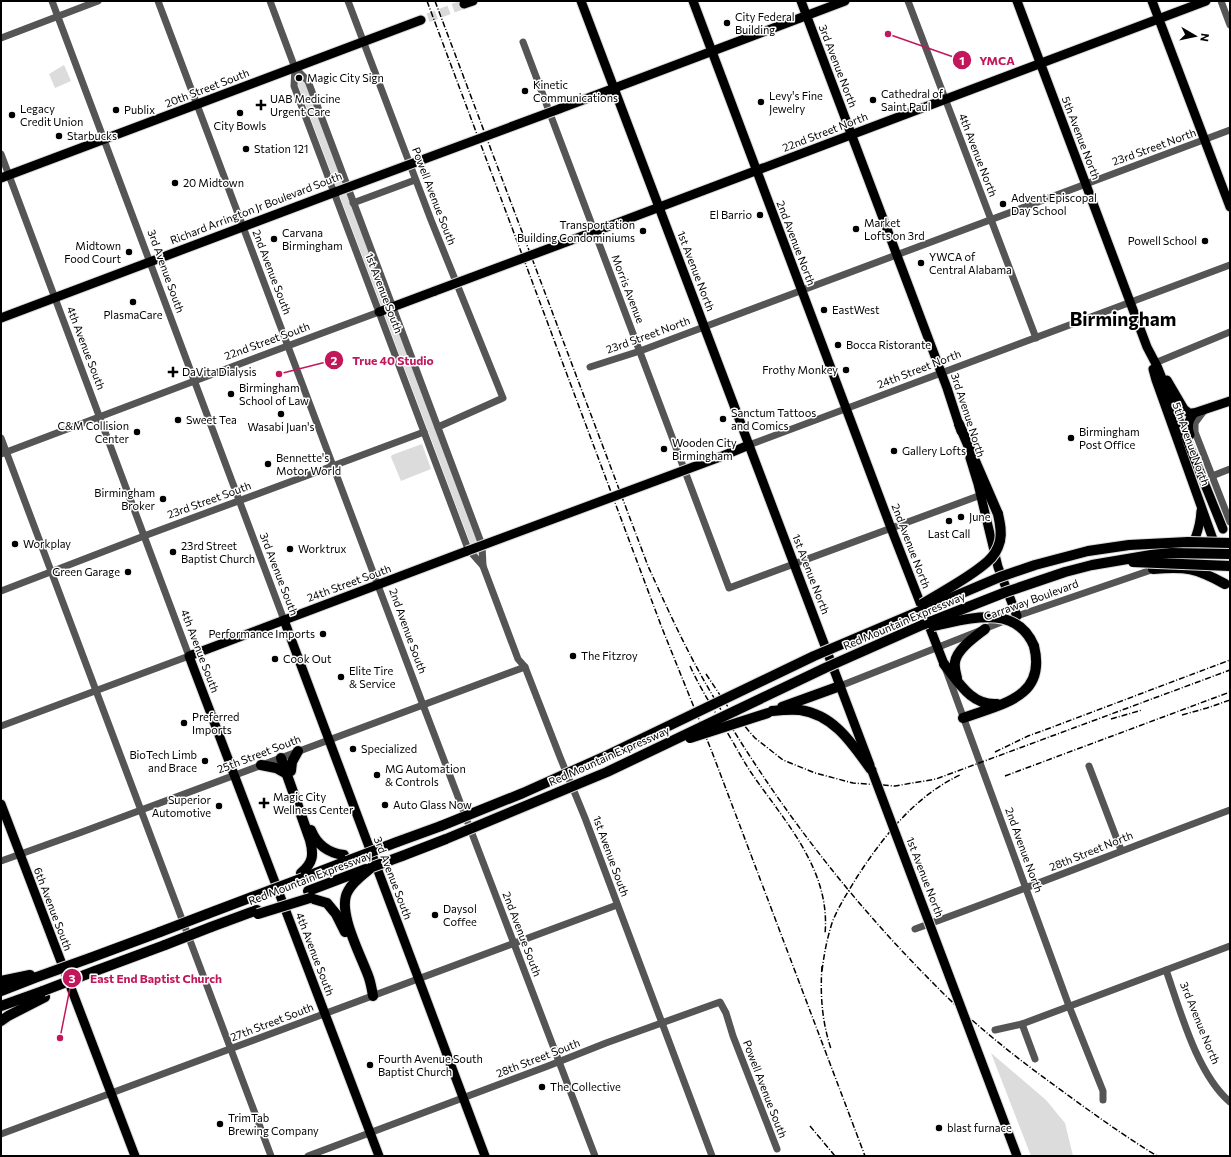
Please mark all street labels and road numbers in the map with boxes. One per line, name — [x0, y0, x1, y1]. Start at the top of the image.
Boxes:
street label: 3rd Avenue North — [817, 23, 860, 109]
street label: 20th Street South — [163, 65, 251, 110]
street label: 5th Avenue North — [1060, 94, 1103, 181]
street label: 22nd Street North — [780, 109, 869, 154]
street label: 4th Avenue North — [957, 111, 1000, 198]
street label: 23rd Street North — [1110, 125, 1198, 168]
street label: Powell Avenue South — [410, 145, 459, 247]
street label: Richard Arrington Jr Boulevard South — [168, 169, 344, 247]
street label: 2nd Avenue North — [774, 199, 819, 287]
street label: 3rd Avenue South — [145, 227, 188, 314]
street label: 2nd Avenue South — [250, 228, 295, 316]
street label: 1st Avenue North — [675, 229, 718, 313]
street label: 1st Avenue South — [363, 251, 406, 335]
street label: Morris Avenue — [609, 253, 648, 325]
street label: 4th Avenue South — [65, 304, 108, 391]
street label: 23rd Street North — [604, 313, 692, 356]
street label: 22nd Street South — [222, 319, 311, 362]
street label: 24th Street North — [875, 347, 963, 390]
street label: 3rd Avenue North — [949, 371, 988, 459]
street label: 5th Avenue North — [1170, 400, 1213, 487]
street label: 23rd Street South — [165, 478, 253, 521]
street label: 2nd Avenue North — [889, 502, 934, 590]
street label: 3rd Avenue South — [258, 531, 301, 617]
street label: 1st Avenue North — [790, 532, 833, 616]
street label: 24th Street South — [305, 561, 393, 604]
street label: Carraway Boulevard — [982, 576, 1080, 623]
street label: 2nd Avenue South — [387, 586, 430, 675]
street label: Red Mountain Expressway — [841, 589, 967, 652]
street label: 4th Avenue South — [179, 607, 222, 694]
street label: Red Mountain Expressway — [546, 723, 672, 788]
street label: 25th Street South — [215, 732, 302, 775]
street label: 2nd Avenue North — [1003, 805, 1046, 894]
street label: 1st Avenue South — [591, 814, 632, 898]
street label: 28th Street North — [1047, 828, 1134, 873]
street label: 3rd Avenue South — [372, 835, 415, 921]
street label: 1st Avenue North — [904, 835, 947, 919]
street label: Red Mountain Expressway — [246, 848, 374, 907]
street label: 6th Avenue South — [32, 865, 75, 952]
street label: 2nd Avenue South — [500, 890, 545, 978]
street label: 4th Avenue South — [294, 910, 337, 997]
street label: 3rd Avenue North — [1178, 980, 1223, 1066]
street label: 27th Street South — [228, 1000, 315, 1043]
street label: 28th Street South — [494, 1036, 582, 1080]
street label: Powell Avenue South — [741, 1038, 790, 1140]

